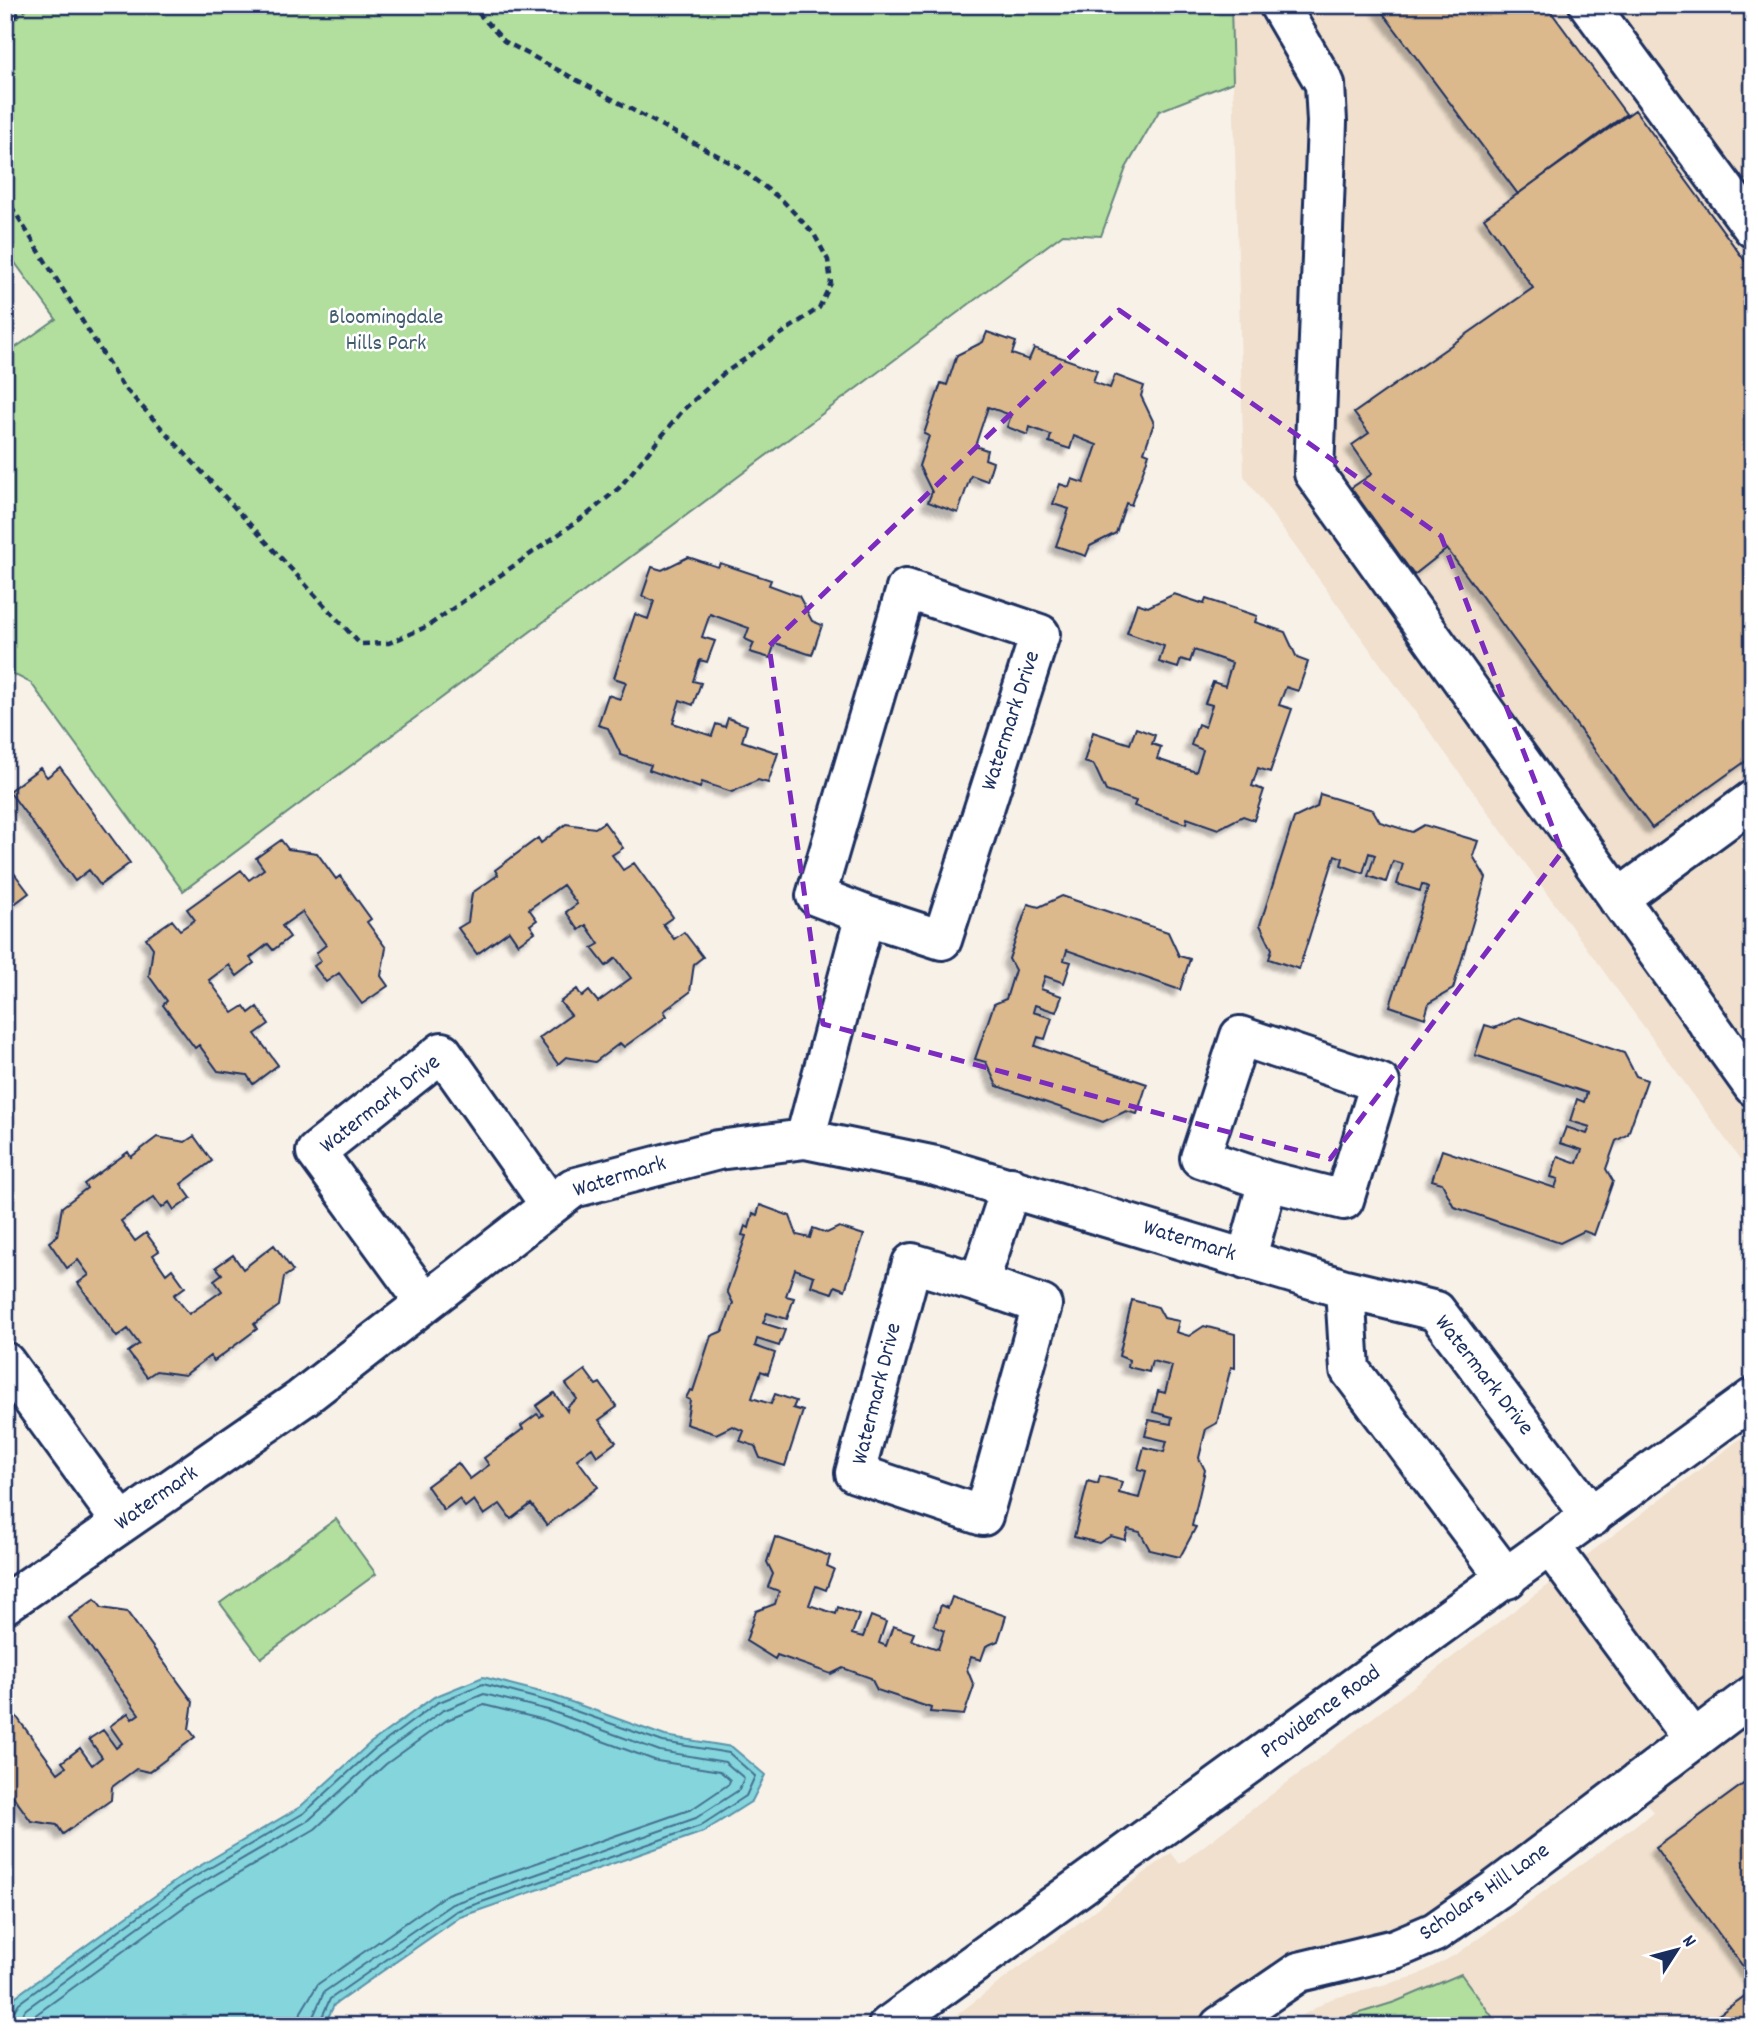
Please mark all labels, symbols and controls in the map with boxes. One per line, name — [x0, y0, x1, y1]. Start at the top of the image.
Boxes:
park label: Bloomingdale Hills Park — [329, 302, 443, 361]
street label: Watermark Drive — [974, 647, 1050, 795]
street label: Watermark Drive — [314, 1047, 448, 1163]
street label: Watermark — [569, 1148, 671, 1208]
street label: Watermark — [1138, 1212, 1240, 1272]
street label: Watermark Drive — [1425, 1309, 1541, 1443]
street label: Watermark Drive — [844, 1320, 912, 1468]
street label: Watermark — [108, 1458, 206, 1540]
street label: Providence Road — [1254, 1658, 1388, 1768]
street label: Scholars Hill Lane — [1413, 1836, 1557, 1950]
north arrow — [1642, 1916, 1712, 1986]
text: N — [1674, 1930, 1702, 1954]

